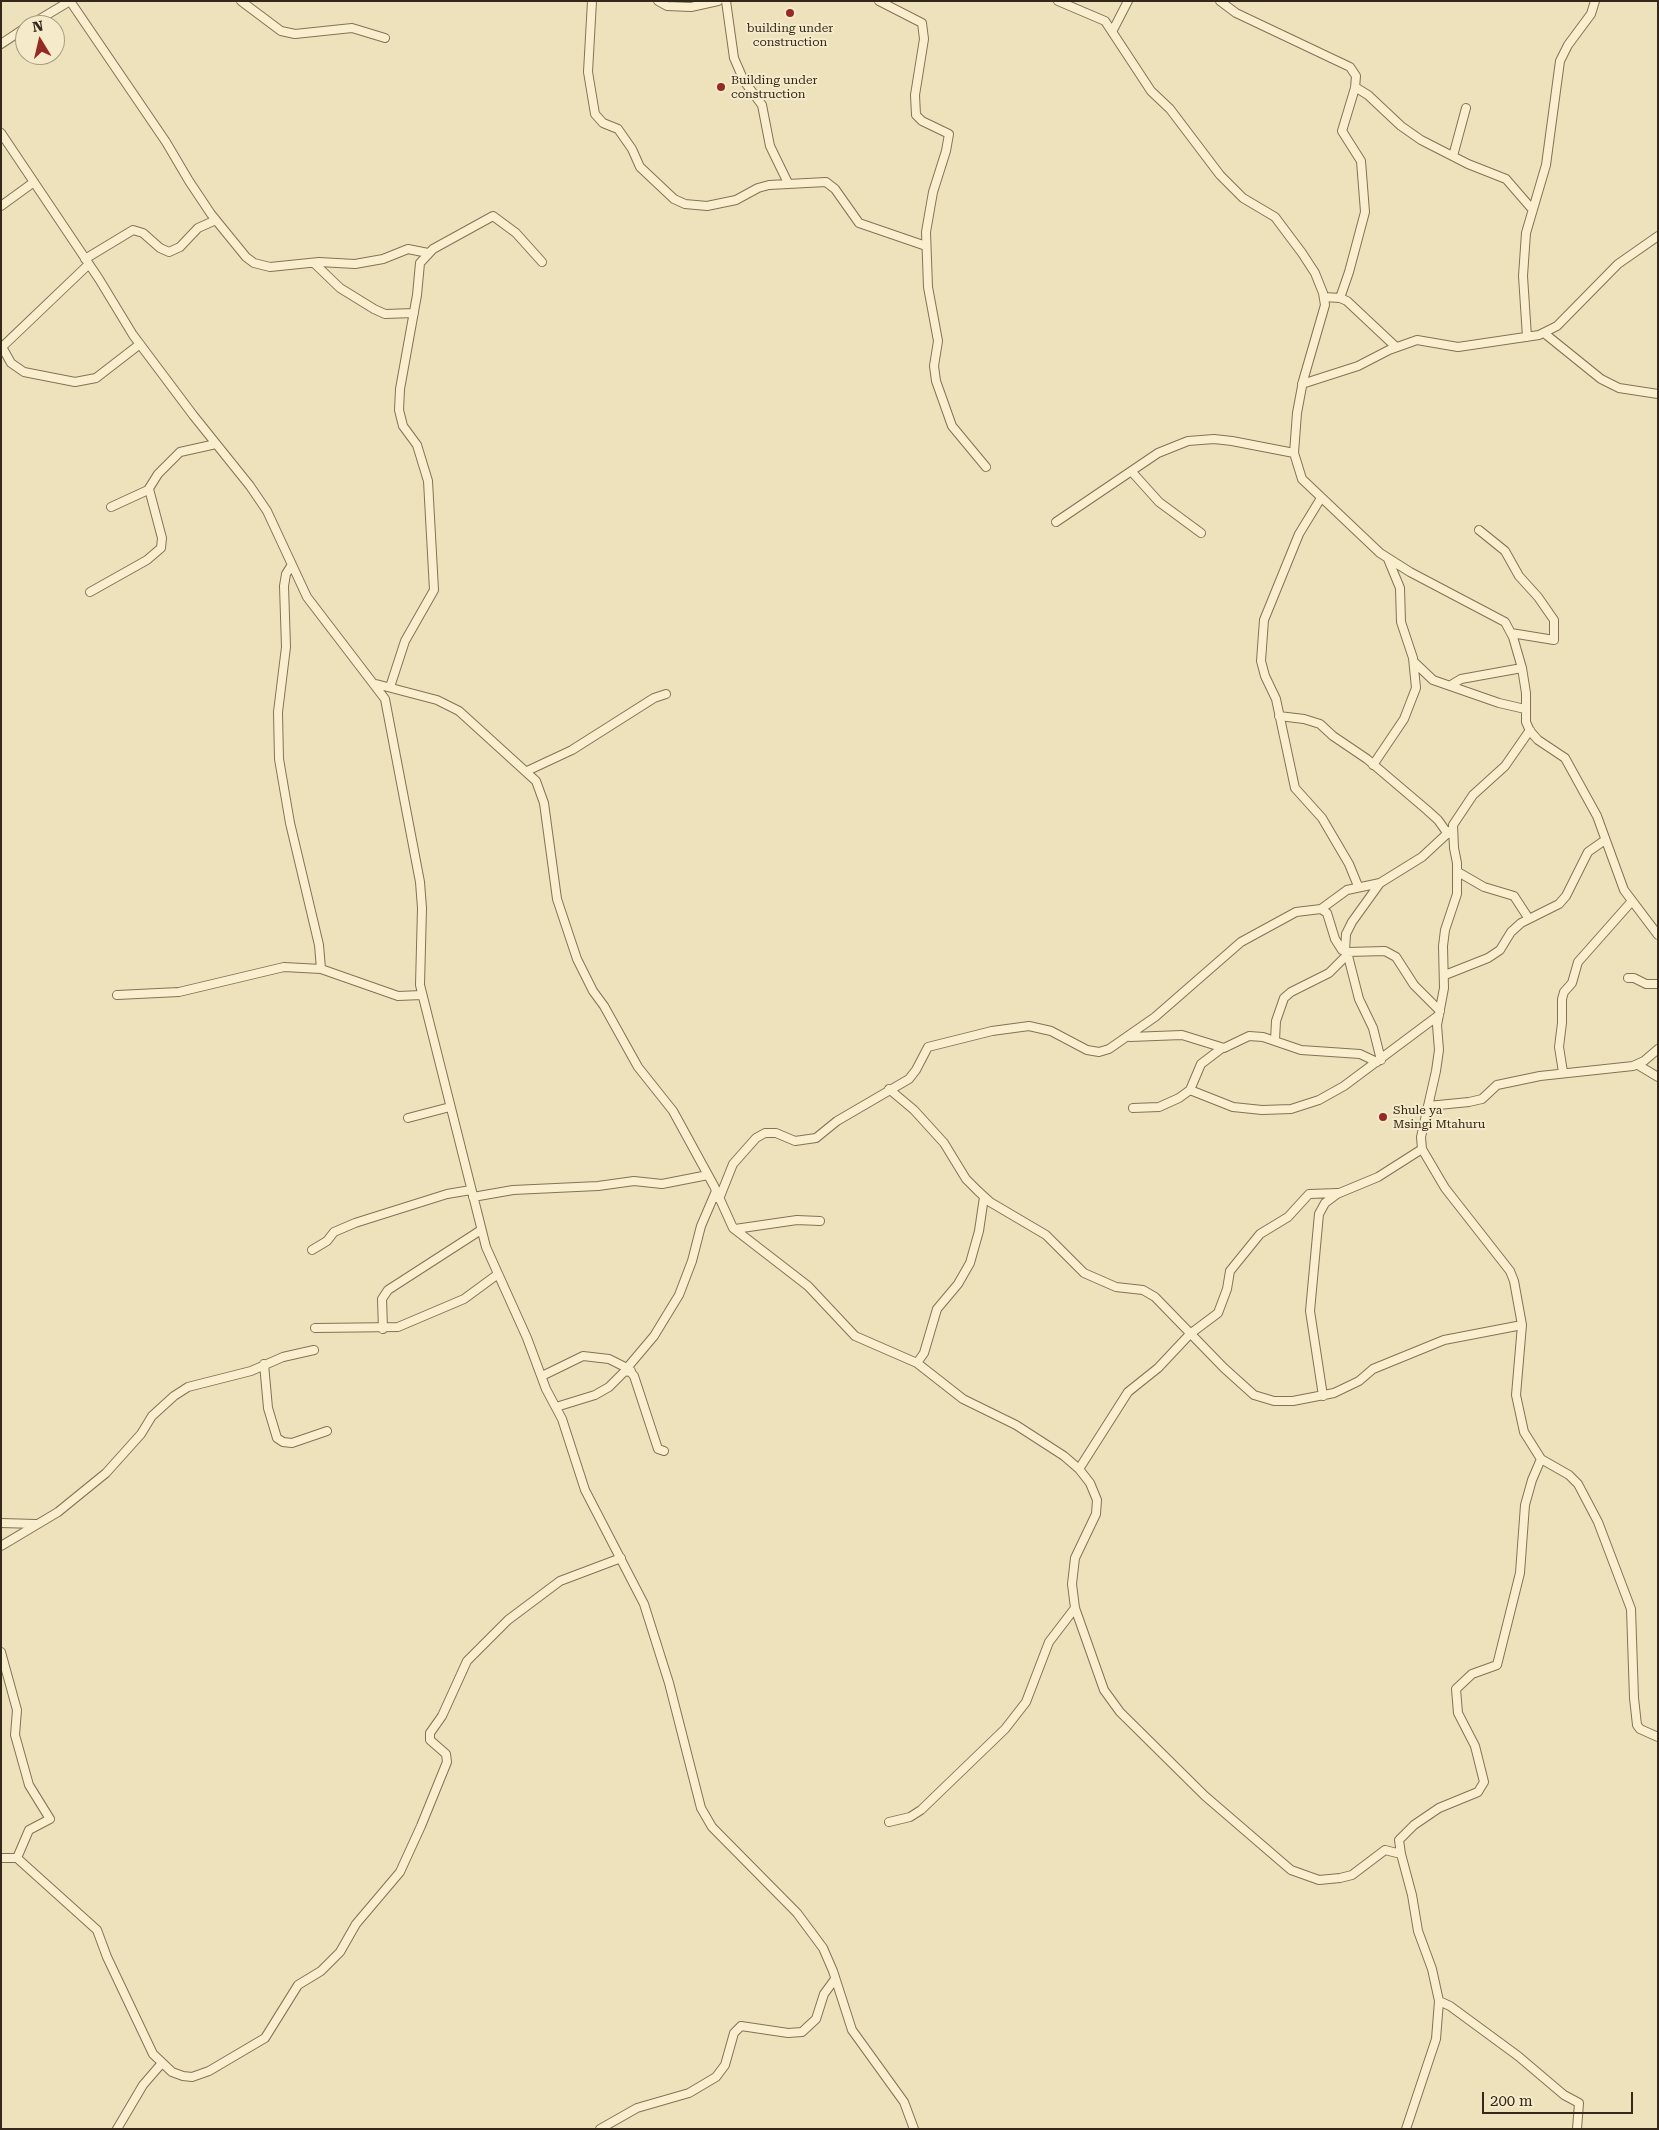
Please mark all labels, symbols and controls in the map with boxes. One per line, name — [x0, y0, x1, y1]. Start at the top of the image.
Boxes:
marker: building under construction — [784, 7, 796, 19]
north arrow — [15, 15, 65, 65]
text: N — [31, 17, 44, 35]
place label: building under construction — [747, 21, 833, 49]
place label: Building under construction — [731, 73, 817, 101]
marker: Building under construction — [715, 81, 727, 93]
place label: Shule ya Msingi Mtahuru — [1393, 1103, 1485, 1131]
marker: Shule ya Msingi Mtahuru — [1377, 1111, 1389, 1123]
scale bar — [1484, 2082, 1635, 2114]
text: 200 m — [1490, 2092, 1533, 2110]

